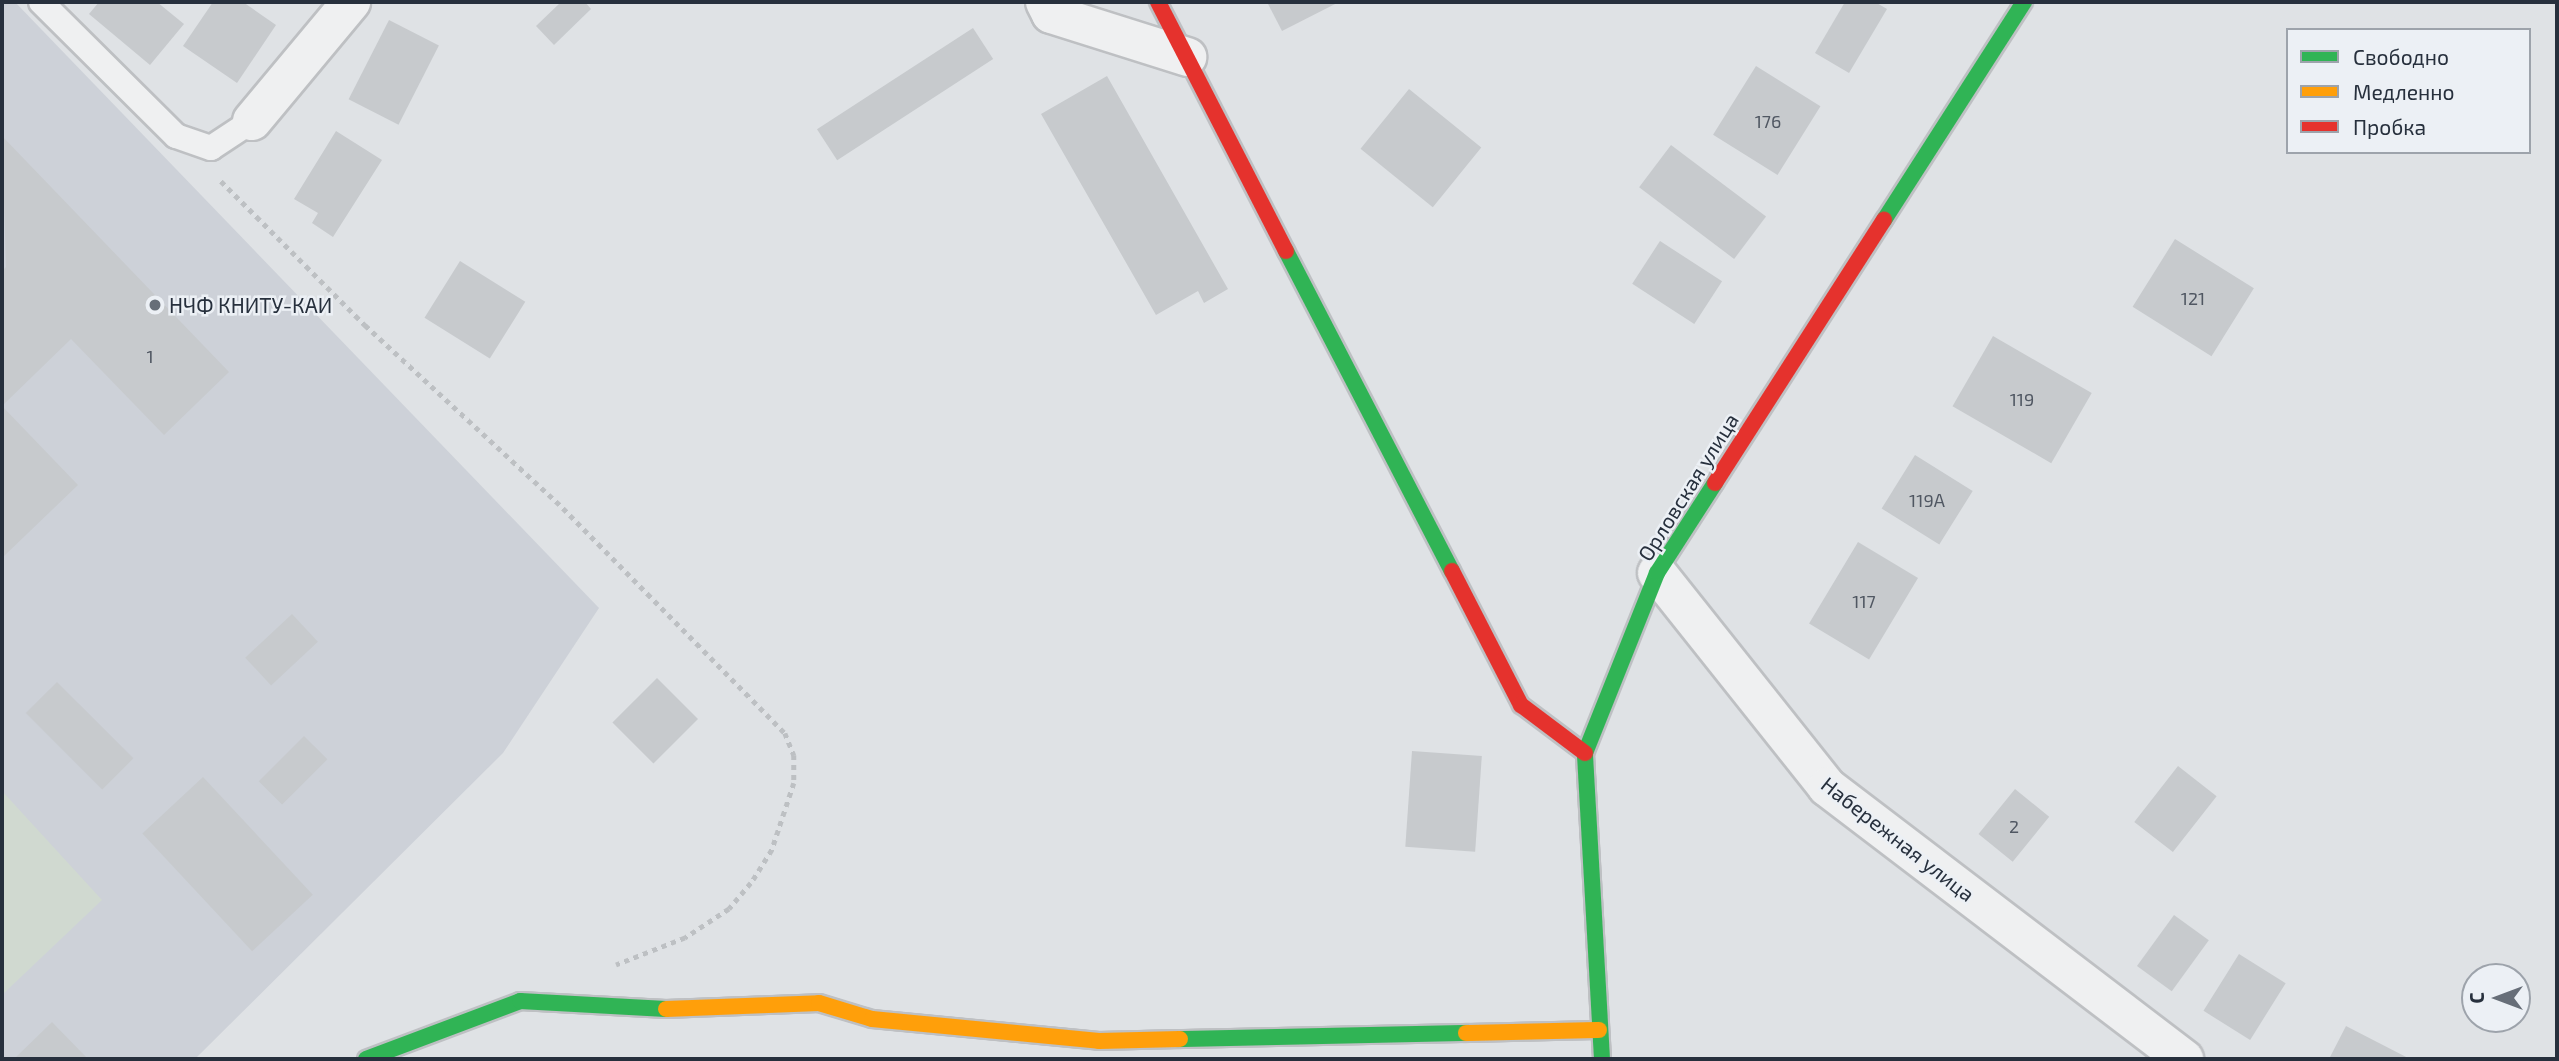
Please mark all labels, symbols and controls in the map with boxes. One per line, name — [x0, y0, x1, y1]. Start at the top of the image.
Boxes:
legend — [2286, 28, 2531, 154]
text: Свободно — [2353, 44, 2449, 69]
text: Медленно — [2353, 79, 2455, 104]
house number: 176 — [1755, 110, 1781, 132]
text: Пробка — [2353, 114, 2426, 139]
house number: 121 — [2181, 287, 2205, 309]
place label: НЧФ КНИТУ-КАИ — [169, 292, 332, 318]
marker: НЧФ КНИТУ-КАИ — [147, 297, 163, 313]
house number: 1 — [146, 345, 154, 367]
house number: 119 — [2010, 388, 2034, 410]
street label: Орловская улица — [1632, 408, 1744, 566]
house number: 119А — [1909, 489, 1945, 511]
house number: 117 — [1852, 590, 1876, 612]
street label: Набережная улица — [1816, 771, 1980, 907]
house number: 2 — [2009, 815, 2019, 837]
north arrow — [2461, 963, 2531, 1033]
text: С — [2465, 992, 2488, 1004]

